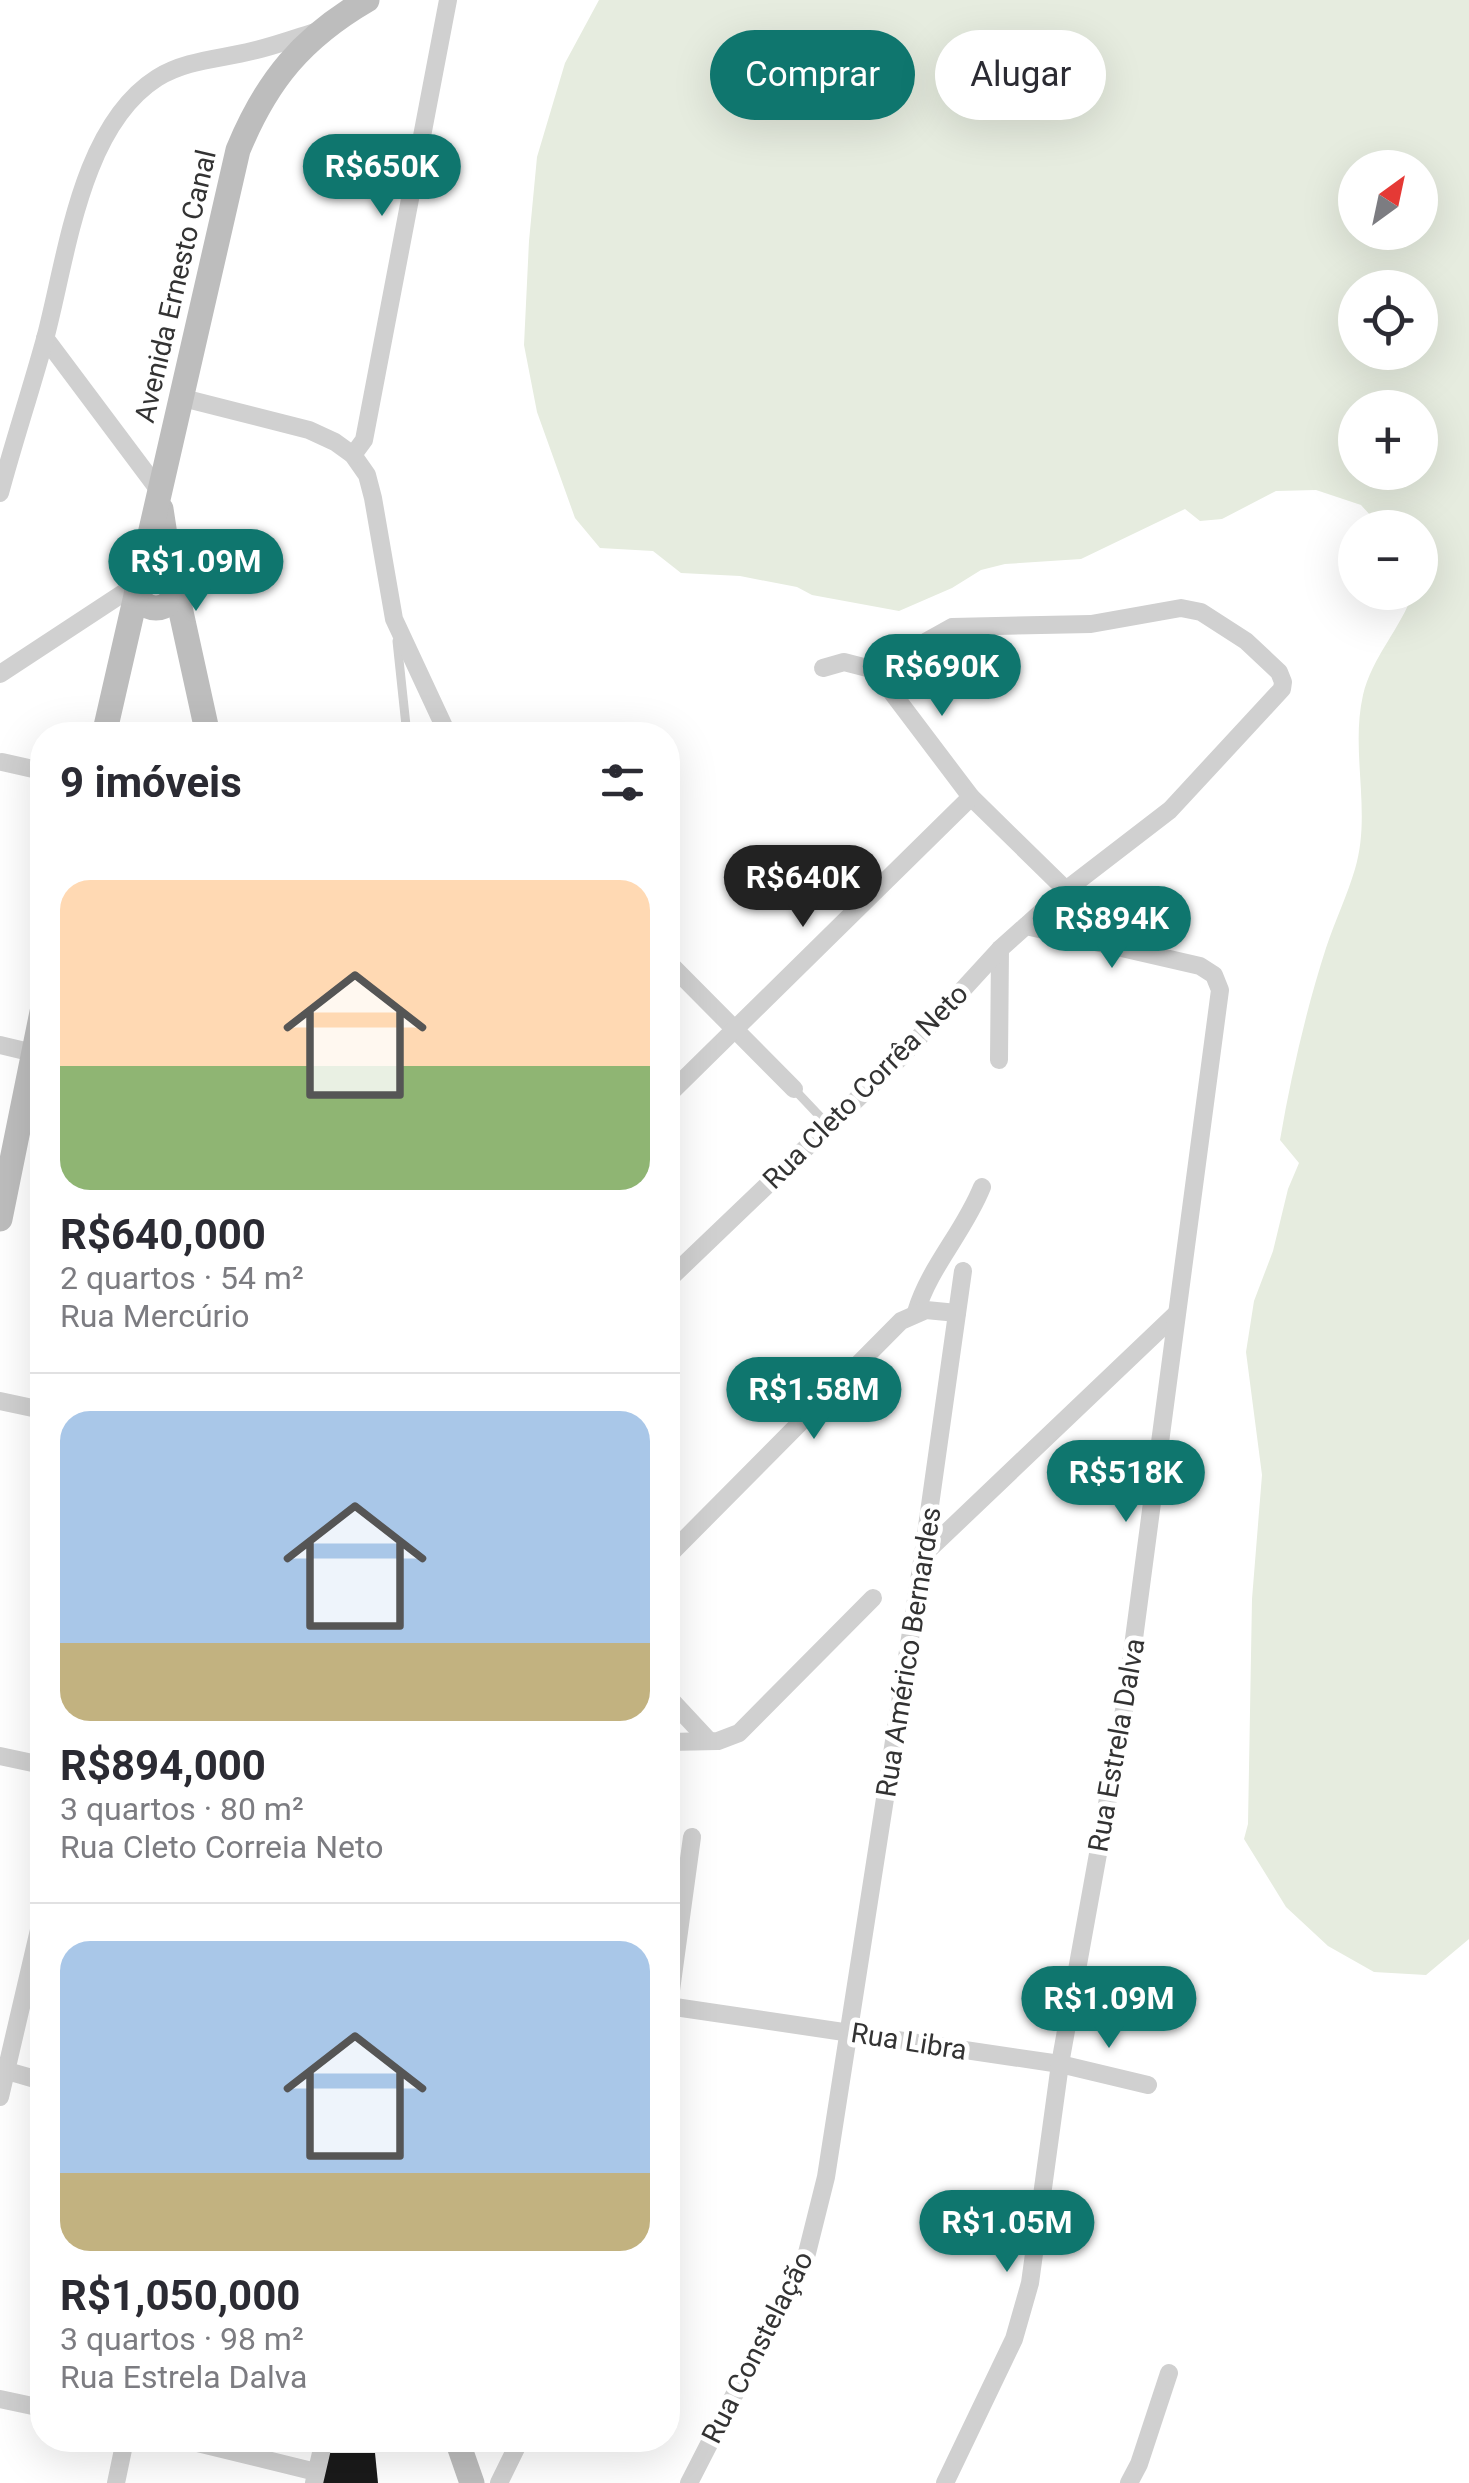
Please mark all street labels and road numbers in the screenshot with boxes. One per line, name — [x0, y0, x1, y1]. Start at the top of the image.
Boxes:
street label: Avenida Ernesto Canal — [128, 146, 223, 426]
street label: Rua Cleto Corrêa Neto — [756, 977, 975, 1196]
street label: Rua Américo Bernardes — [869, 1505, 948, 1799]
street label: Rua Estrela Dalva — [1081, 1636, 1152, 1855]
street label: Rua Libra — [849, 2016, 969, 2067]
street label: Rua Constelação — [695, 2246, 820, 2449]

